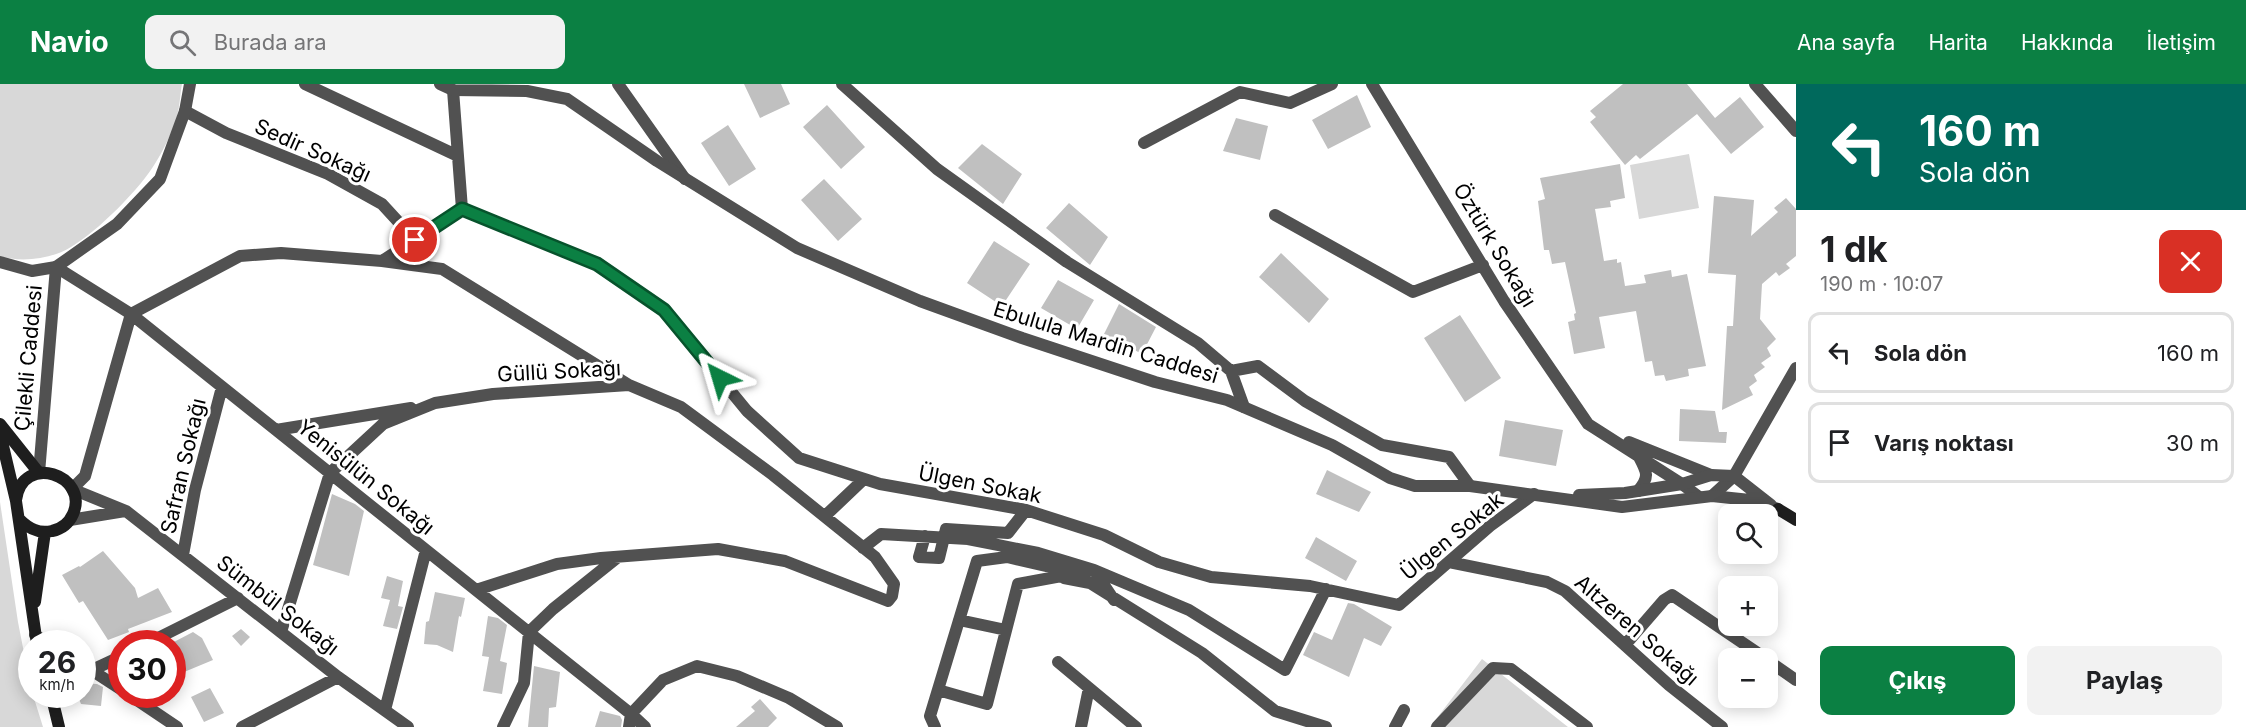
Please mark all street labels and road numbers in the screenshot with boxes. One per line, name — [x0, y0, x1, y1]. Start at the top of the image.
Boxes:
street label: Sedir Sokağı — [251, 113, 375, 187]
street label: Öztürk Sokağı — [1448, 179, 1542, 311]
street label: Çilekli Caddesi — [9, 284, 47, 432]
street label: Ebulula Mardin Caddesi — [990, 296, 1222, 388]
street label: Güllü Sokağı — [496, 355, 622, 387]
street label: Safran Sokağı — [155, 396, 211, 536]
street label: Yenisülün Sokağı — [292, 414, 440, 540]
street label: Ülgen Sokak — [916, 459, 1044, 508]
street label: Ülgen Sokak — [1395, 486, 1509, 585]
street label: Sümbül Sokağı — [212, 550, 344, 660]
street label: Altzeren Sokağı — [1570, 569, 1704, 691]

